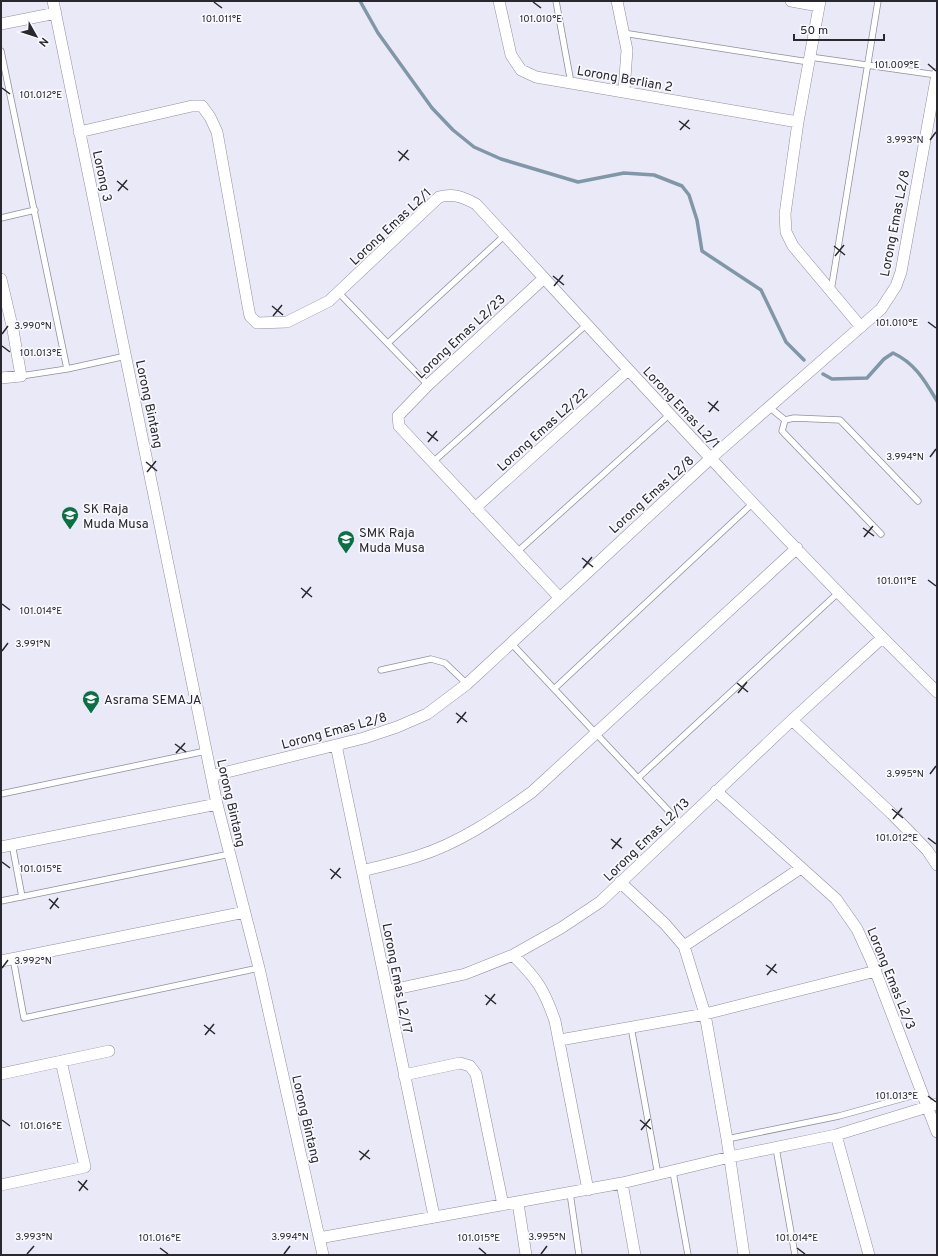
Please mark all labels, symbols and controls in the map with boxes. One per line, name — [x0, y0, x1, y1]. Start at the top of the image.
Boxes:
text: 101.011°E — [202, 13, 242, 26]
text: 101.010°E — [520, 13, 562, 26]
north arrow — [16, 16, 56, 56]
scale bar — [794, 16, 884, 42]
text: 50 m — [800, 23, 828, 39]
text: N — [35, 34, 51, 49]
text: 101.009°E — [875, 59, 919, 72]
street label: Lorong Berlian 2 — [575, 64, 674, 96]
text: 101.012°E — [20, 89, 62, 102]
text: 3.993°N — [886, 134, 924, 147]
street label: Lorong 3 — [88, 149, 114, 204]
street label: Lorong Emas L2/8 — [878, 169, 914, 278]
street label: Lorong Emas L2/1 — [347, 186, 435, 269]
street label: Lorong Emas L2/23 — [413, 292, 509, 383]
text: 101.010°E — [876, 317, 918, 330]
text: 3.990°N — [14, 320, 52, 333]
text: 101.013°E — [20, 347, 62, 360]
street label: Lorong Bintang — [131, 359, 165, 450]
street label: Lorong Emas L2/1 — [639, 364, 722, 452]
street label: Lorong Emas L2/22 — [495, 386, 592, 475]
text: 3.994°N — [886, 451, 924, 464]
street label: Lorong Emas L2/8 — [607, 453, 698, 538]
place label: SK Raja Muda Musa — [83, 502, 148, 533]
school or university icon: SK Raja Muda Musa — [60, 505, 80, 530]
place label: SMK Raja Muda Musa — [359, 526, 424, 557]
school or university icon: SMK Raja Muda Musa — [336, 529, 356, 554]
text: 101.011°E — [877, 575, 917, 588]
text: 101.014°E — [20, 605, 62, 618]
text: 3.991°N — [15, 638, 51, 651]
school or university icon: Asrama SEMAJA — [81, 689, 101, 714]
place label: Asrama SEMAJA — [104, 693, 202, 709]
street label: Lorong Emas L2/8 — [280, 710, 389, 754]
street label: Lorong Bintang — [212, 758, 248, 849]
text: 3.995°N — [886, 768, 924, 781]
street label: Lorong Emas L2/13 — [601, 795, 694, 886]
text: 101.012°E — [876, 832, 918, 845]
text: 101.015°E — [20, 863, 62, 876]
street label: Lorong Emas L2/17 — [377, 922, 415, 1035]
street label: Lorong Emas L2/3 — [862, 925, 918, 1032]
text: 3.992°N — [14, 955, 52, 968]
street label: Lorong Bintang — [287, 1074, 323, 1165]
text: 101.013°E — [876, 1090, 918, 1103]
text: 101.016°E — [20, 1120, 62, 1133]
text: 3.993°N — [15, 1231, 53, 1244]
text: 3.994°N — [271, 1231, 309, 1244]
text: 3.995°N — [528, 1231, 566, 1244]
text: 101.016°E — [139, 1232, 181, 1245]
text: 101.015°E — [458, 1232, 500, 1245]
text: 101.014°E — [776, 1232, 818, 1245]

